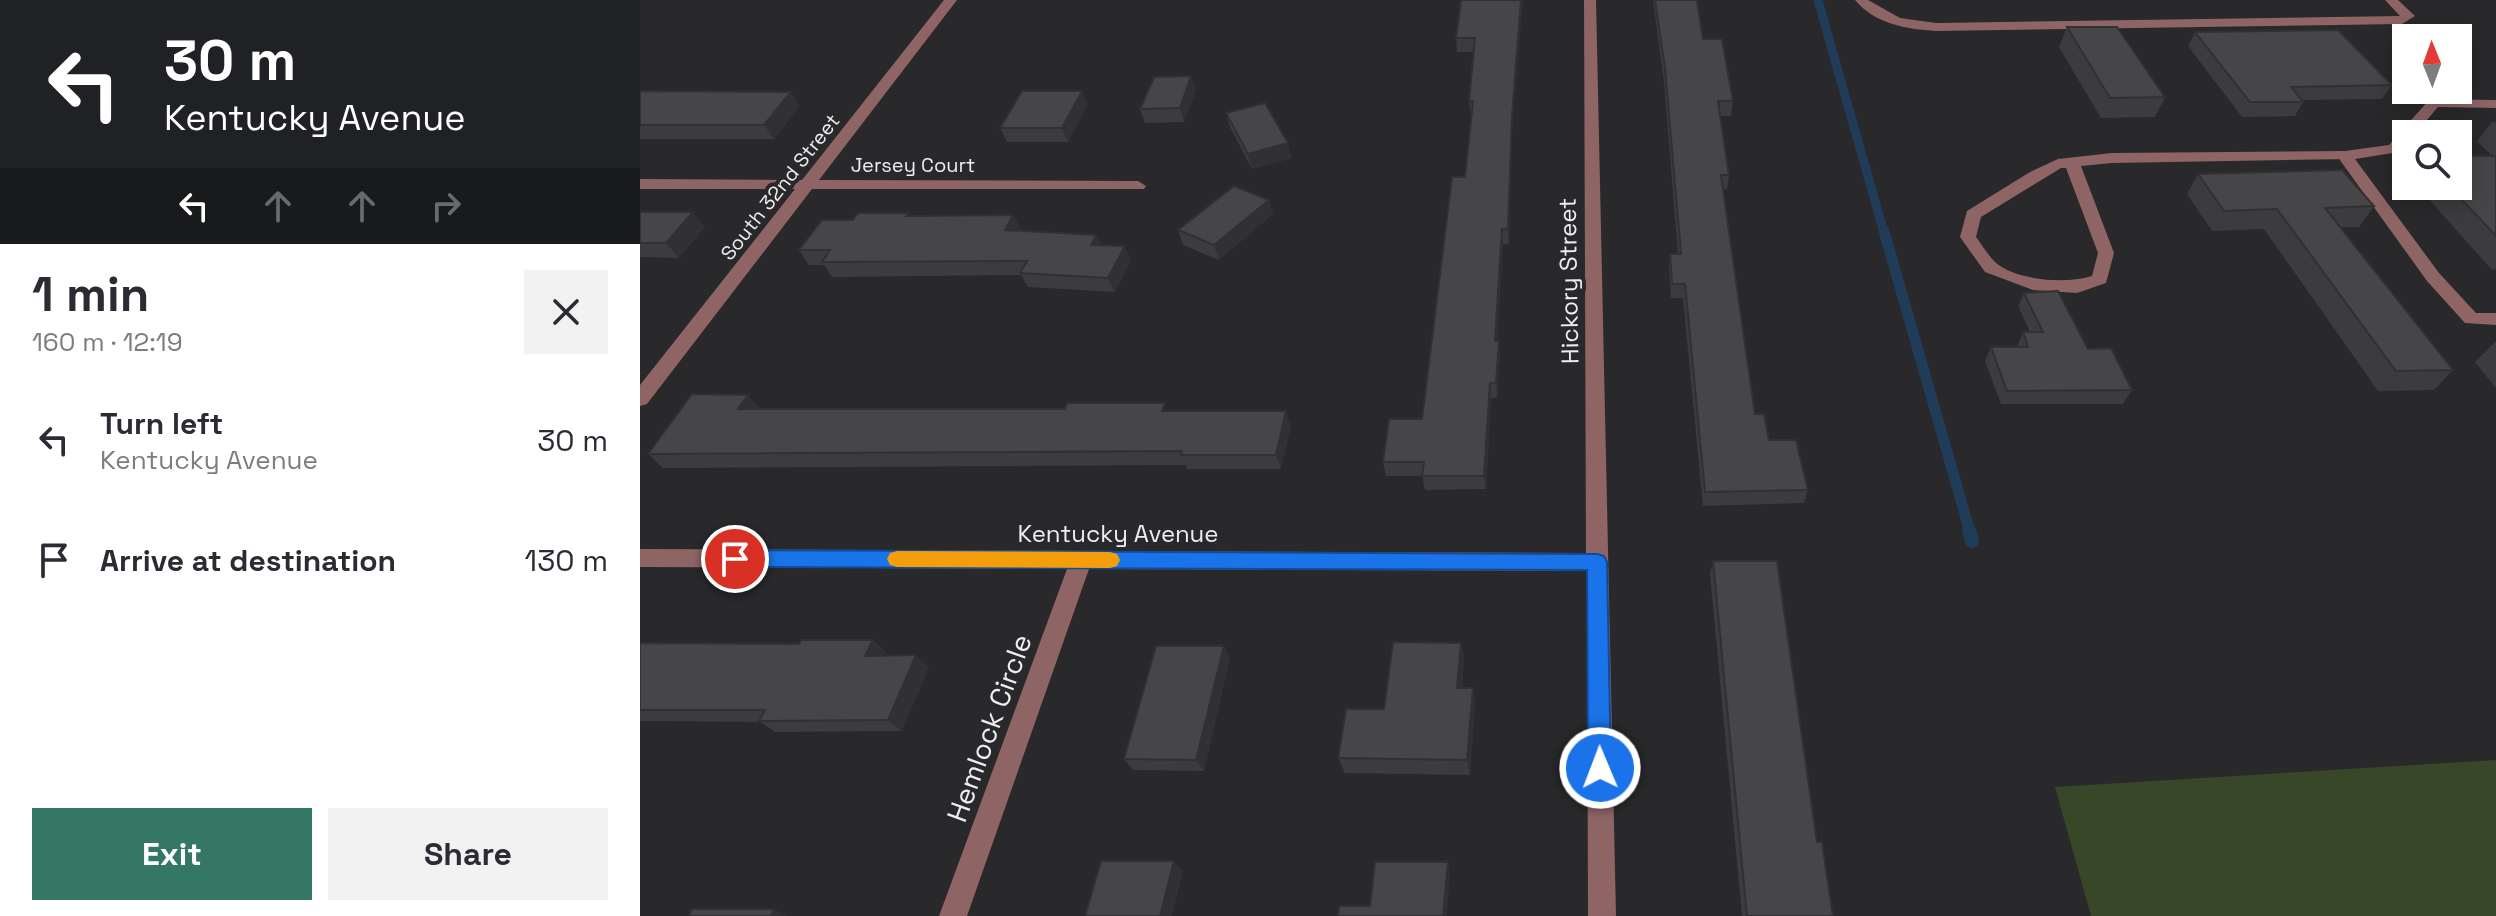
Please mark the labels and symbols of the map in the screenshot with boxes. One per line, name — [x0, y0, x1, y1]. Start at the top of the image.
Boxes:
north arrow — [2392, 24, 2472, 104]
street label: South 32nd Street — [715, 108, 845, 266]
street label: Jersey Court — [851, 152, 975, 178]
street label: Hickory Street — [1552, 198, 1585, 364]
street label: Kentucky Avenue — [1017, 518, 1219, 549]
pin — [701, 525, 769, 593]
street label: Hemlock Circle — [938, 629, 1040, 827]
position arrow — [1558, 726, 1642, 810]

